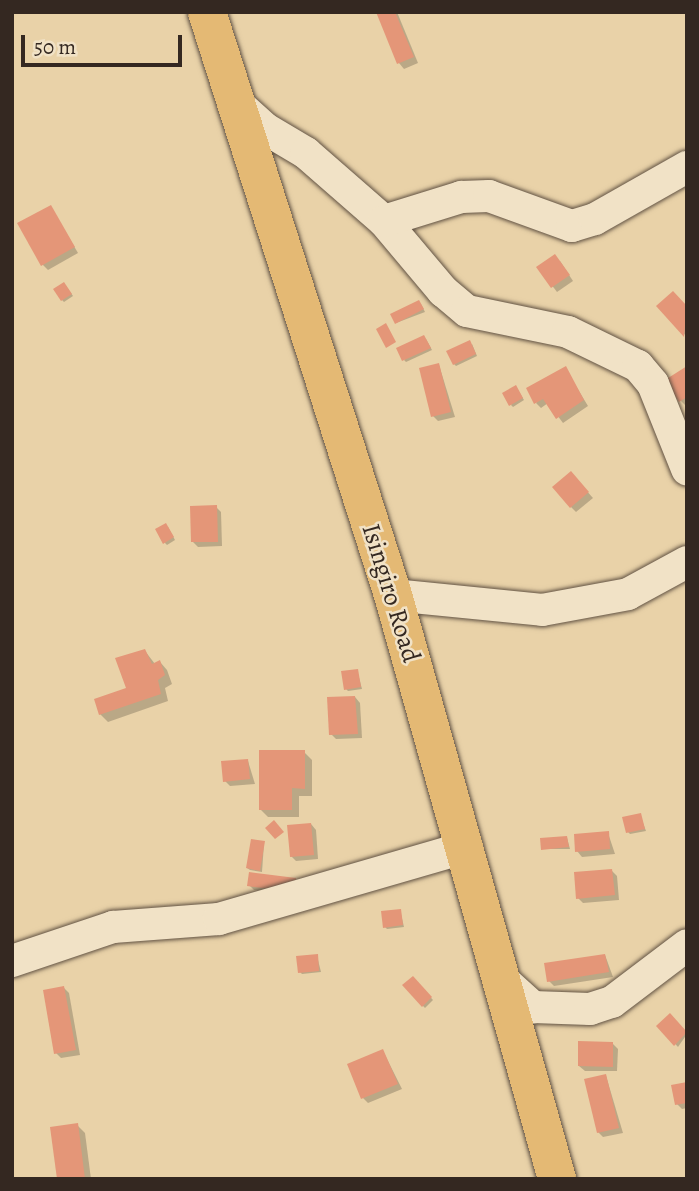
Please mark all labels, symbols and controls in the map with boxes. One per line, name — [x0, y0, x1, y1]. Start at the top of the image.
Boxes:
scale bar — [24, 21, 186, 65]
text: 50 m — [34, 33, 76, 61]
street label: Isingiro Road — [355, 520, 427, 666]

